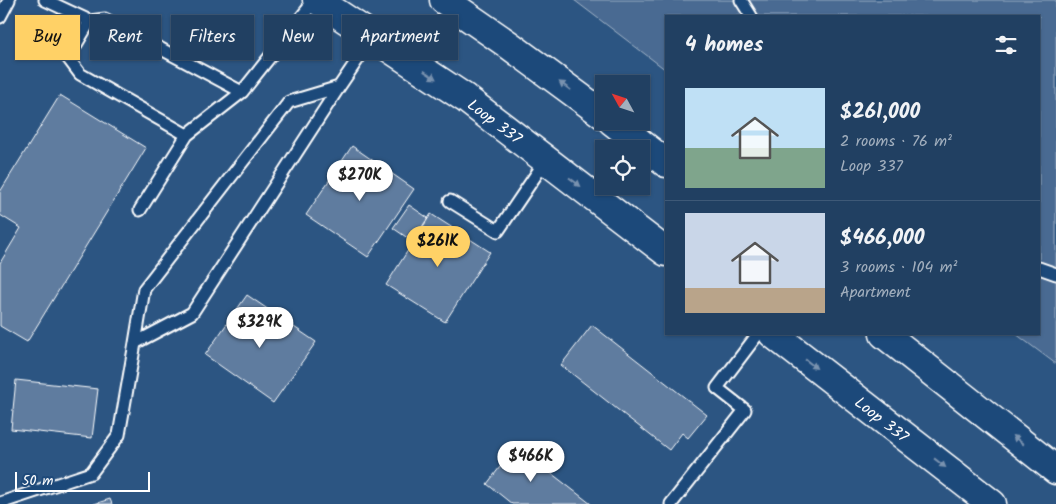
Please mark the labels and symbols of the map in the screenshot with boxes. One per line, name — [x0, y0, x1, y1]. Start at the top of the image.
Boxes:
one-way arrow — [424, 70, 437, 80]
north arrow — [595, 75, 650, 130]
one-way arrow — [558, 81, 572, 91]
street label: Loop 337 — [461, 93, 527, 151]
pin: $270K — [325, 160, 395, 202]
one-way arrow — [568, 177, 582, 187]
pin: $261K — [403, 226, 473, 268]
pin: $329K — [225, 306, 295, 349]
one-way arrow — [804, 358, 817, 369]
street label: Loop 337 — [849, 391, 914, 450]
one-way arrow — [1012, 434, 1025, 445]
pin: $466K — [496, 440, 566, 483]
one-way arrow — [933, 458, 946, 469]
scale bar — [15, 469, 150, 492]

